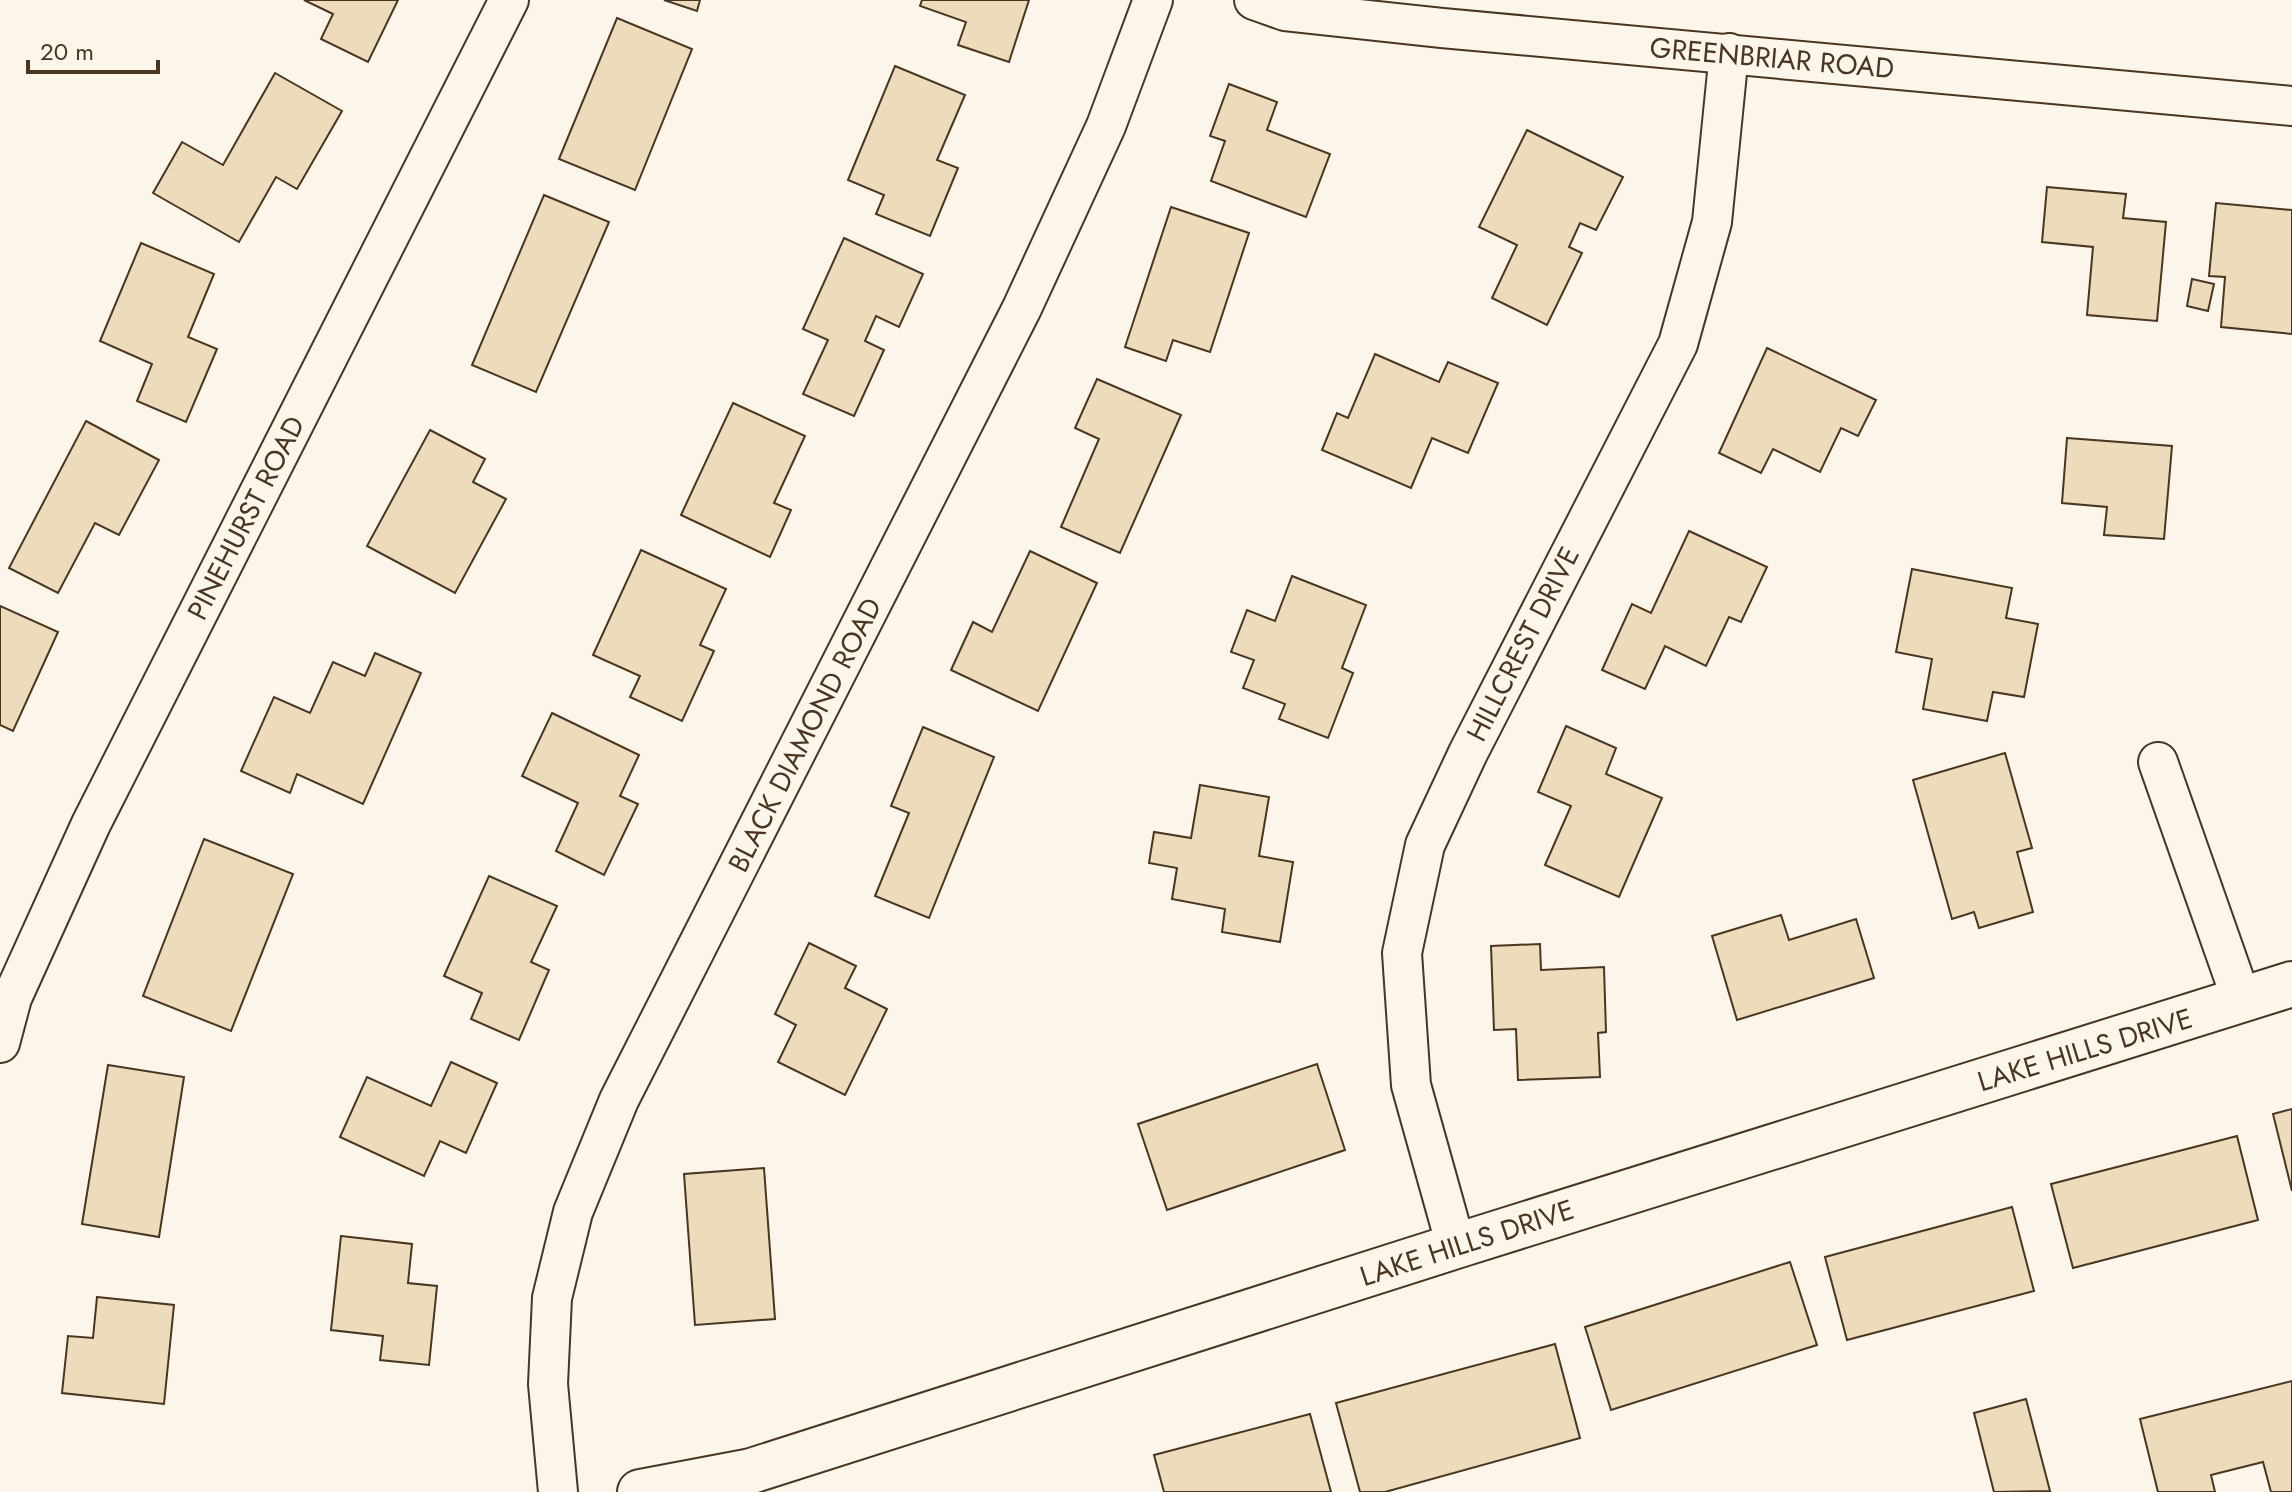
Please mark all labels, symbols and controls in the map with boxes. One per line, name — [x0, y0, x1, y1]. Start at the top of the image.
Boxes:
scale bar — [28, 24, 158, 74]
street label: GREENBRIAR ROAD — [1648, 27, 1896, 89]
text: 20 m — [40, 34, 94, 69]
street label: PINEHURST ROAD — [177, 409, 315, 627]
street label: HILLCREST DRIVE — [1456, 539, 1590, 749]
street label: BLACK DIAMOND ROAD — [718, 591, 892, 879]
street label: LAKE HILLS DRIVE — [1972, 998, 2198, 1102]
street label: LAKE HILLS DRIVE — [1355, 1189, 1579, 1297]

